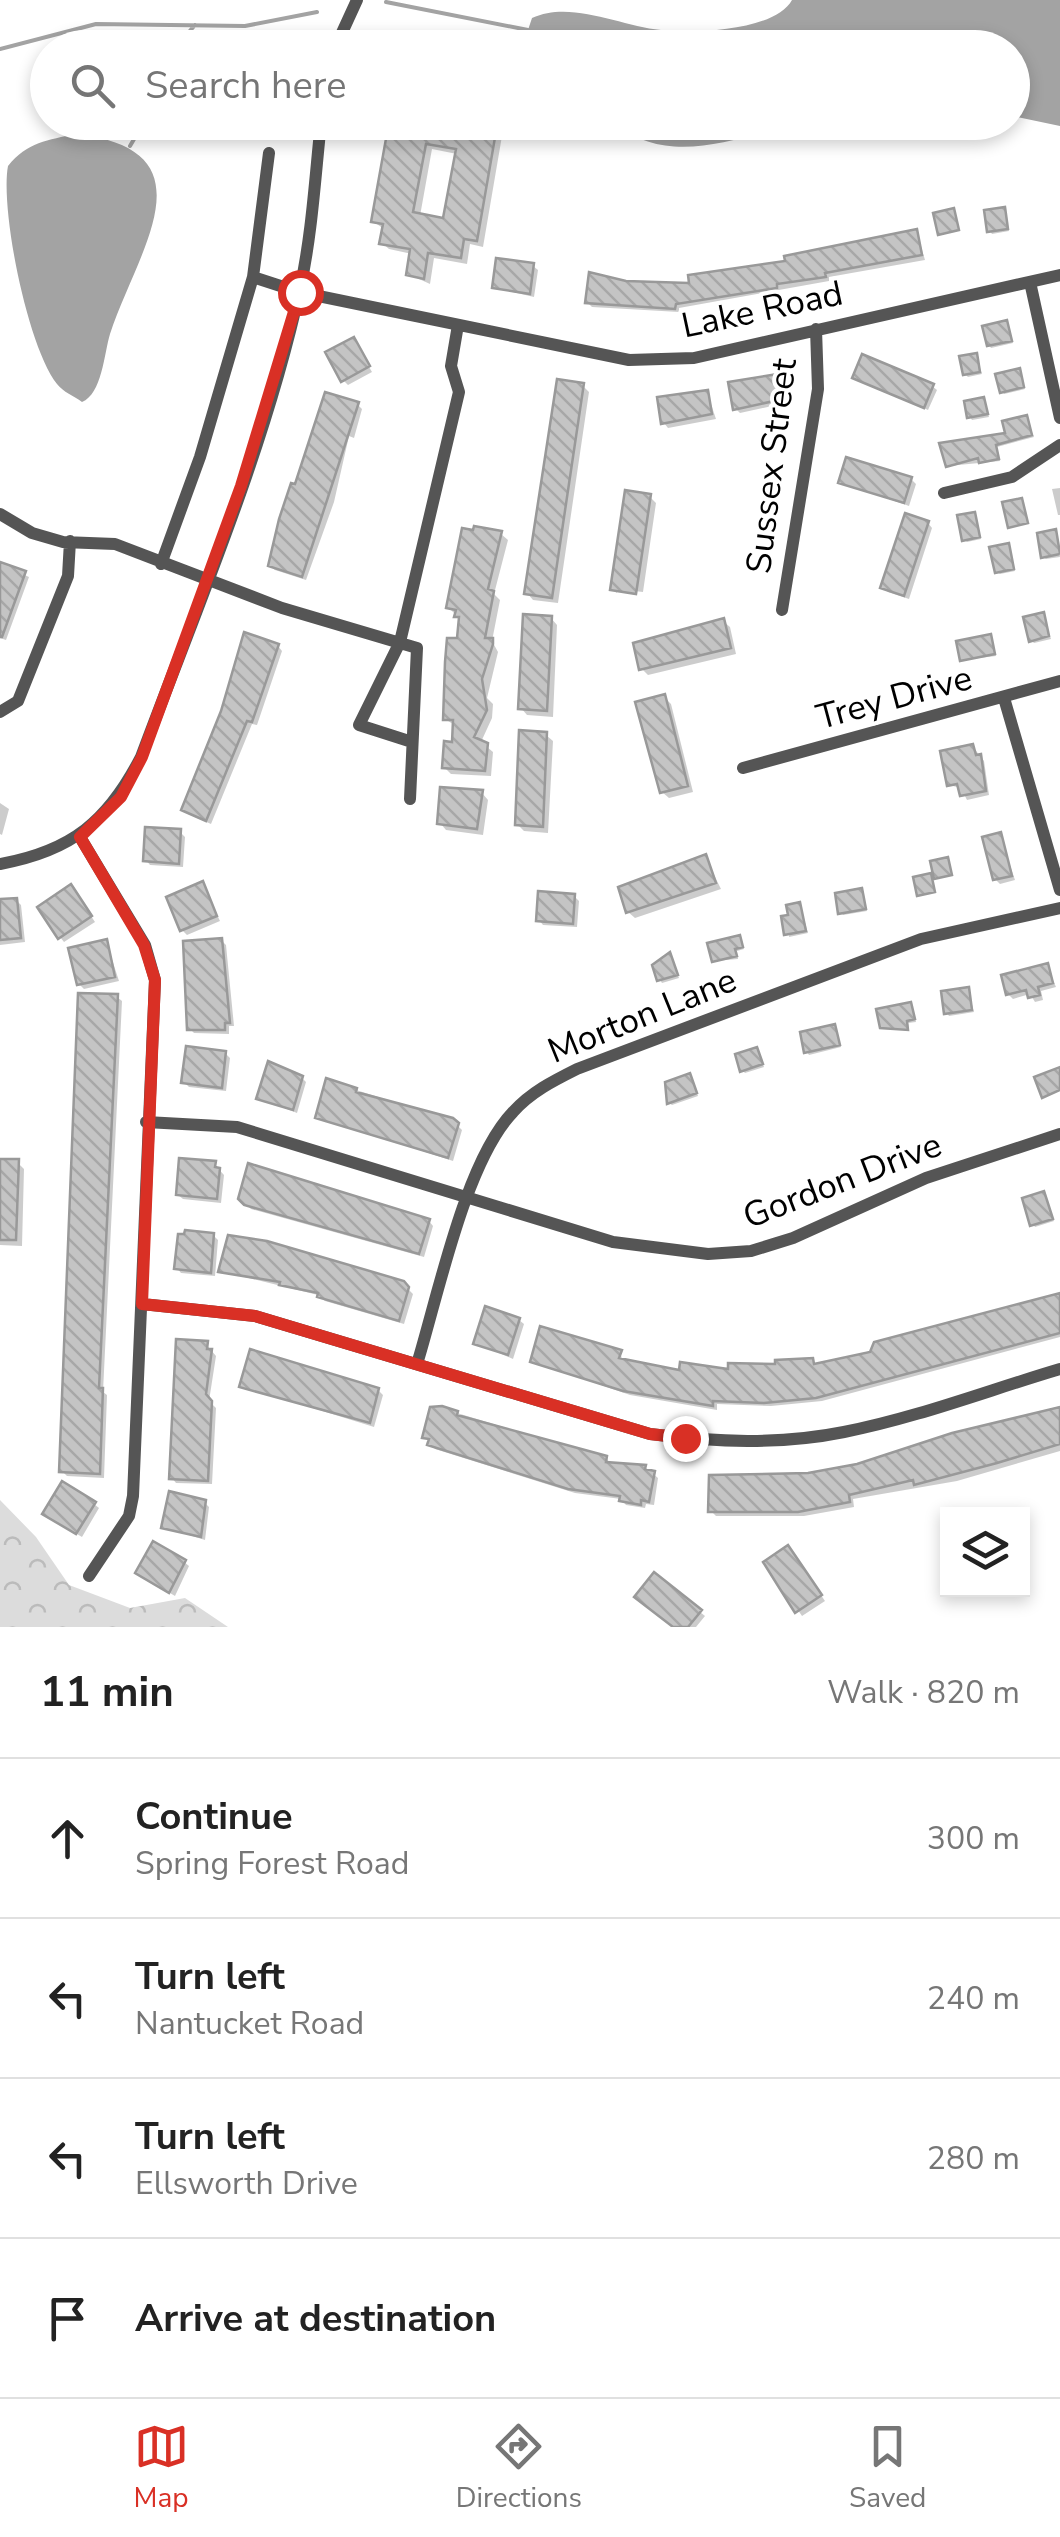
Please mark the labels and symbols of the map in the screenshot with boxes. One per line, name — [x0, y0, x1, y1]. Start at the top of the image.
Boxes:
street label: Lake Road — [677, 269, 847, 349]
route start — [278, 270, 324, 316]
street label: Sussex Street — [735, 355, 808, 576]
street label: Trey Drive — [811, 654, 977, 741]
street label: Morton Lane — [541, 956, 743, 1075]
street label: Gordon Drive — [736, 1121, 948, 1240]
route end — [663, 1416, 709, 1462]

